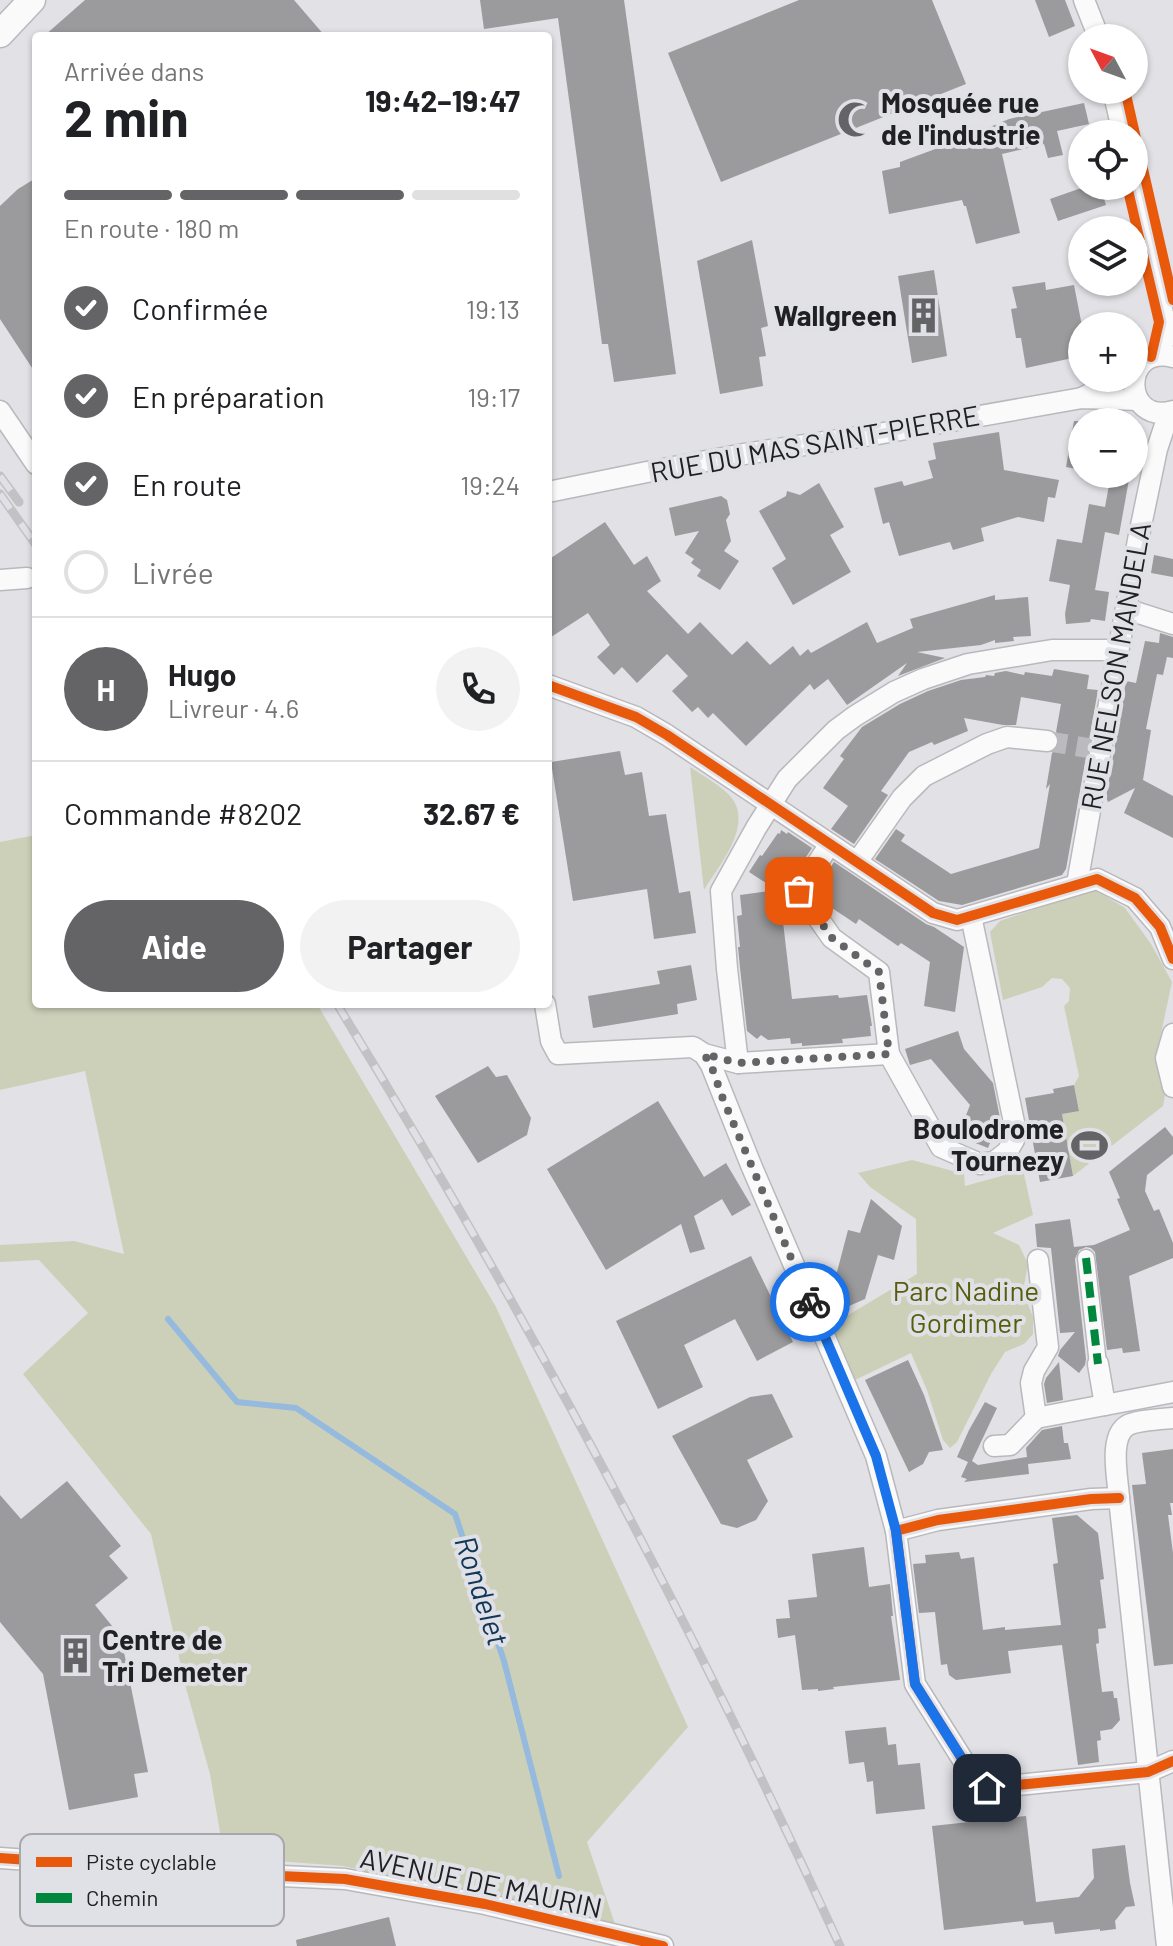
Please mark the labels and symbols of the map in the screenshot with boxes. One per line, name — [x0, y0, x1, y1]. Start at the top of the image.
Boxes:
north arrow — [1068, 24, 1148, 104]
place label: Mosquée rue de l'industrie — [881, 85, 1041, 151]
mosque icon: Mosquée rue de l'industrie — [836, 100, 874, 138]
building icon: Wallgreen — [904, 297, 942, 335]
place label: Wallgreen — [774, 298, 897, 332]
street label: RUE DU MAS SAINT-PIERRE — [648, 397, 982, 489]
street label: RUE NELSON MANDELA — [1073, 519, 1157, 812]
pin — [765, 857, 833, 925]
place label: Boulodrome Tournezy — [913, 1111, 1064, 1177]
sports icon: Boulodrome Tournezy — [1071, 1126, 1109, 1164]
courier — [770, 1262, 850, 1342]
park label: Parc Nadine Gordimer — [893, 1273, 1039, 1339]
water label: Rondelet — [448, 1531, 518, 1650]
place label: Centre de Tri Demeter — [102, 1622, 248, 1688]
building icon: Centre de Tri Demeter — [57, 1637, 95, 1675]
pin — [953, 1754, 1021, 1822]
legend — [20, 1834, 284, 1926]
street label: AVENUE DE MAURIN — [357, 1840, 605, 1924]
text: Piste cyclable — [86, 1848, 217, 1874]
text: Chemin — [86, 1884, 158, 1910]

